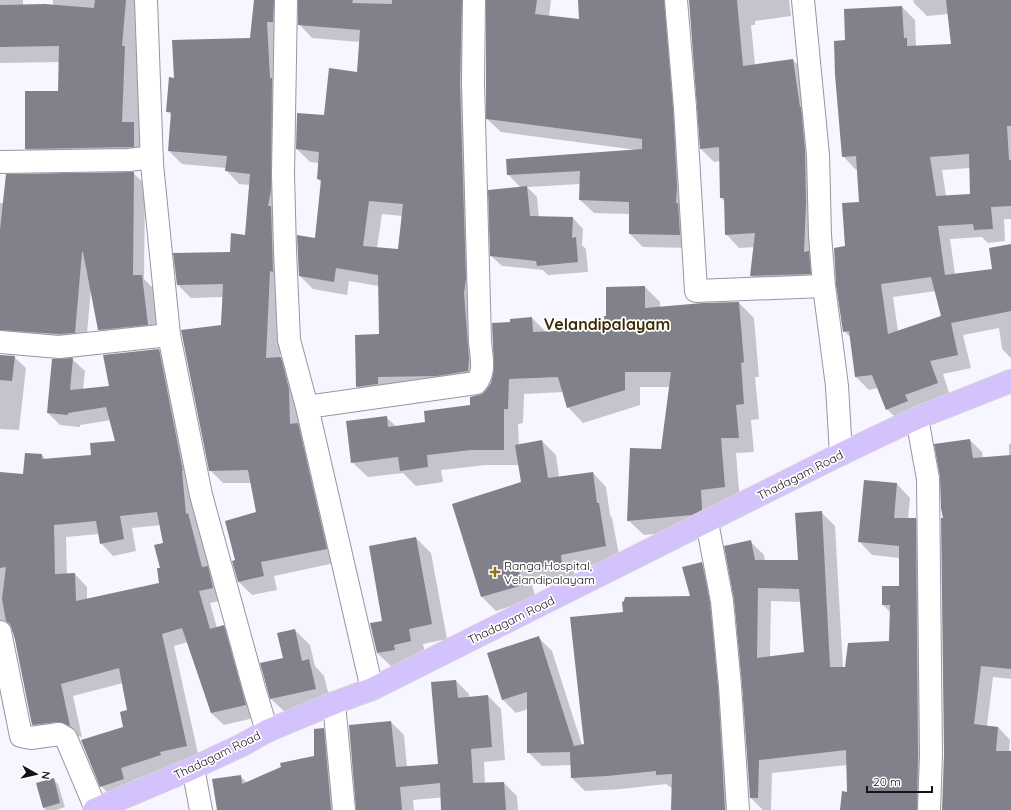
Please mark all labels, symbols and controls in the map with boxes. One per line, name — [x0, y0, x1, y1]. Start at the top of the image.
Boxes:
district label: Velandipalayam — [544, 314, 670, 334]
street label: Thadagam Road — [754, 447, 846, 503]
place label: Ranga Hospital, Velandipalayam — [504, 558, 595, 587]
marker: Ranga Hospital, Velandipalayam — [489, 566, 501, 578]
street label: Thadagam Road — [465, 593, 557, 647]
street label: Thadagam Road — [171, 728, 263, 782]
north arrow — [16, 754, 56, 794]
scale bar — [867, 768, 932, 794]
text: N — [38, 770, 53, 780]
text: 20 m — [873, 774, 901, 789]

